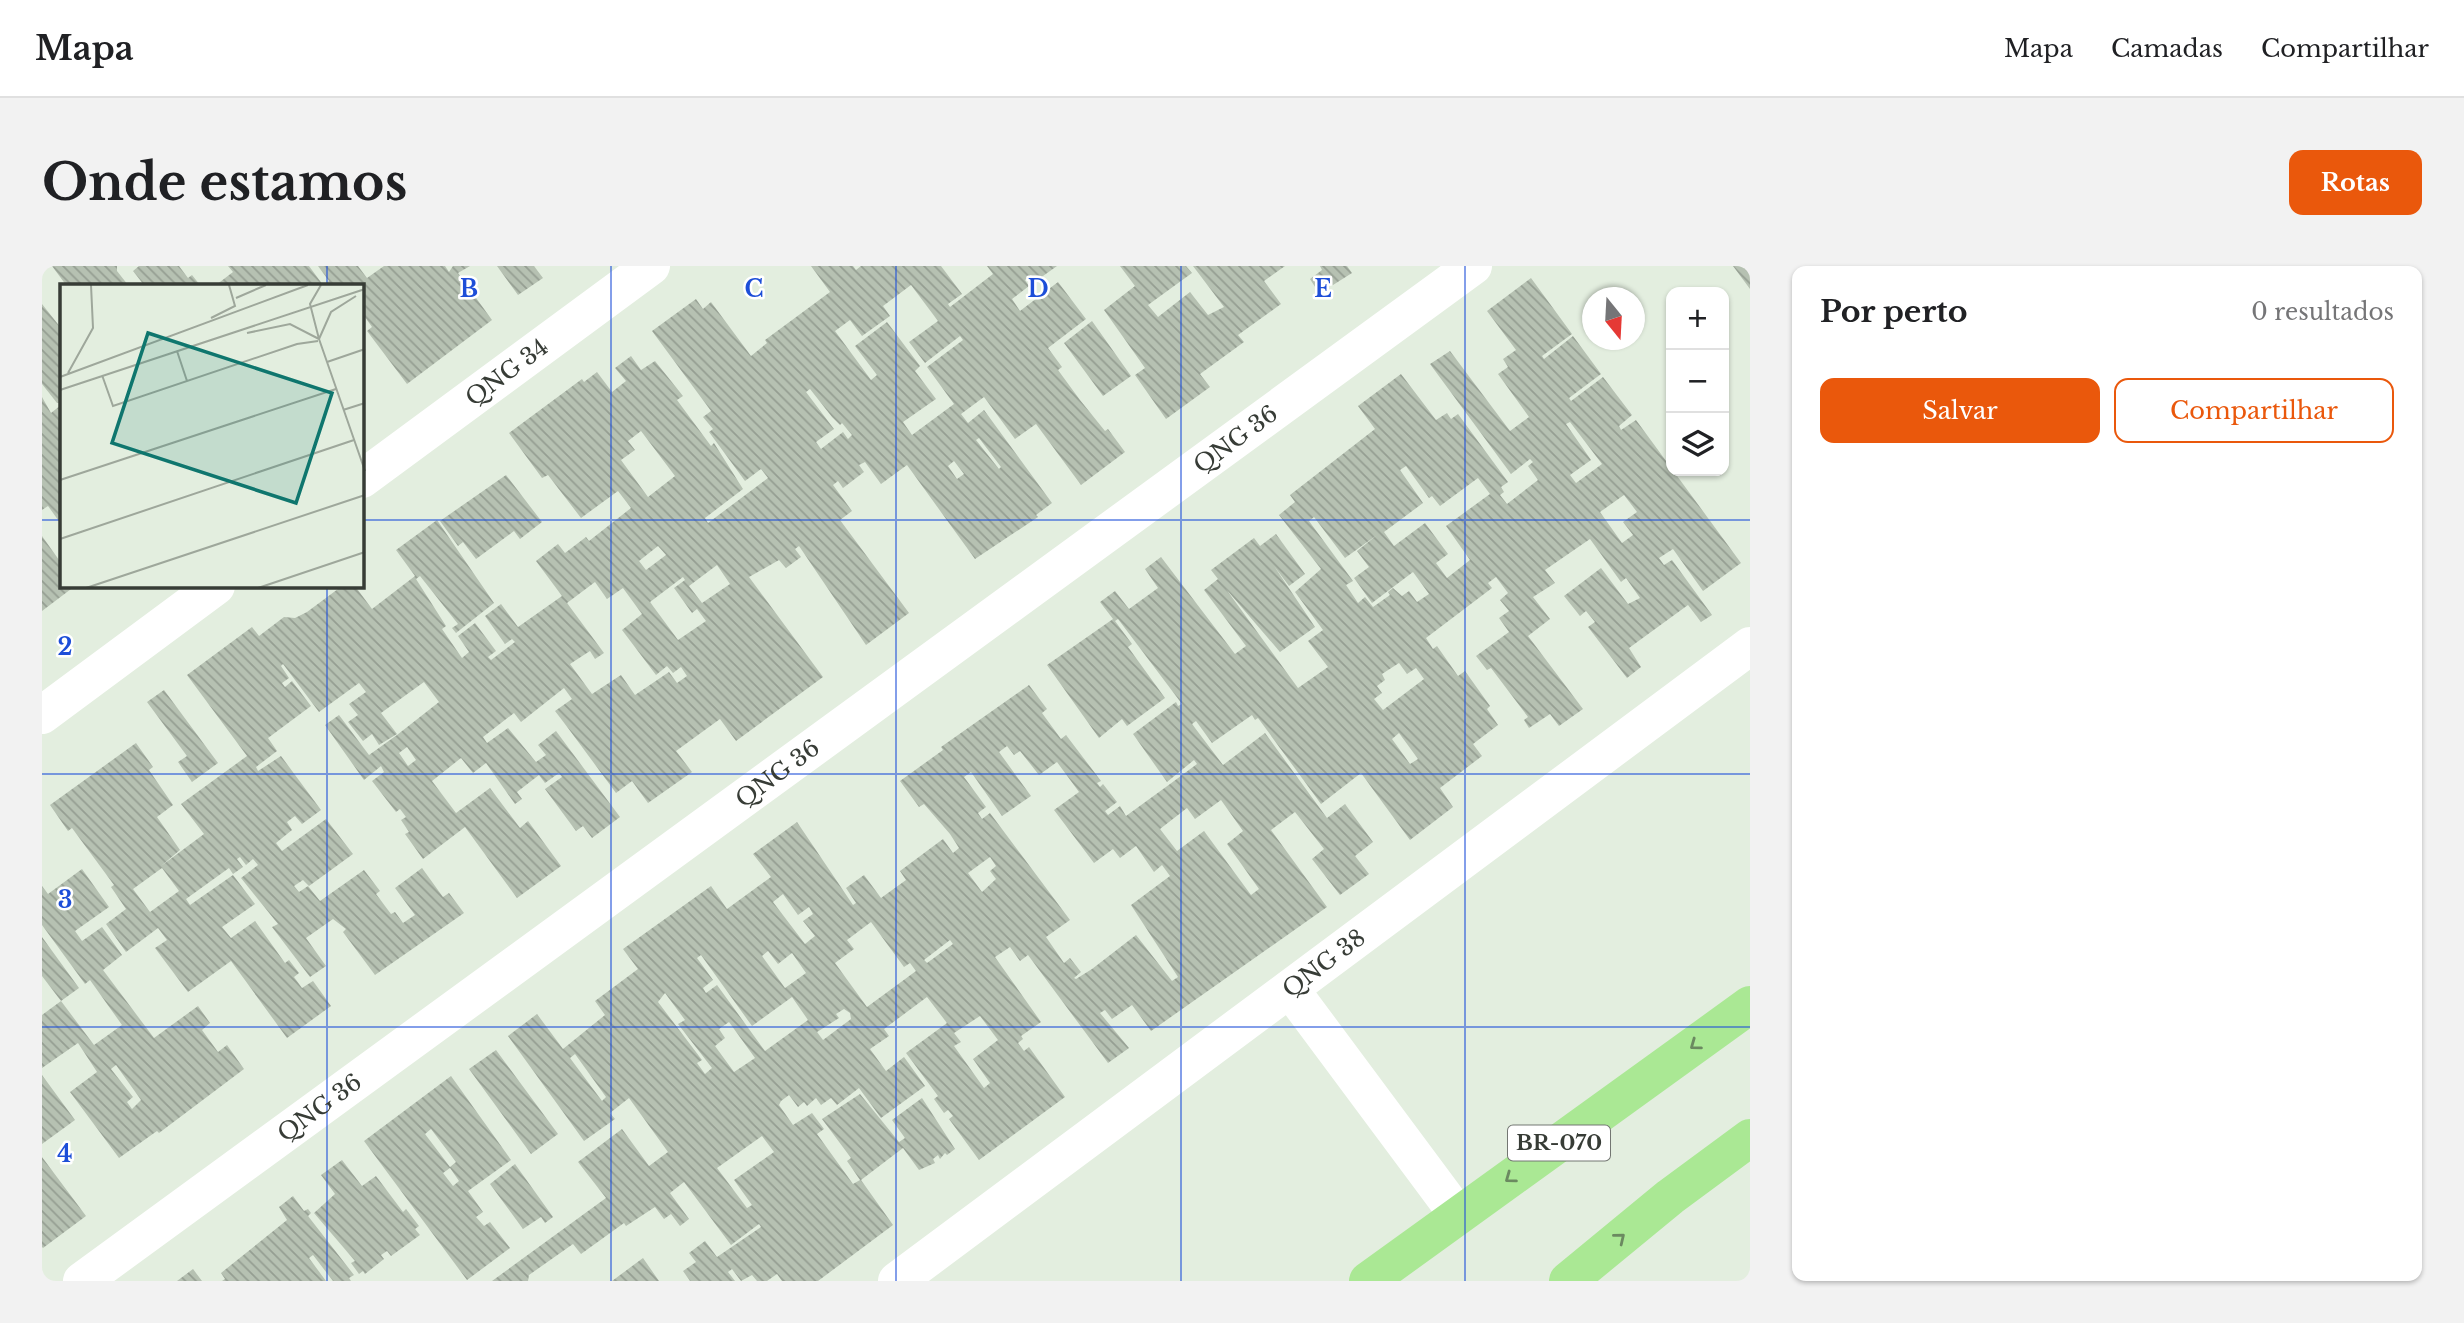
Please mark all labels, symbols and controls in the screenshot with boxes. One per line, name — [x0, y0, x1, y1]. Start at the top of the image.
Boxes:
text: Mapa — [35, 28, 134, 69]
text: Mapa — [2004, 34, 2073, 63]
text: Camadas — [2111, 34, 2223, 63]
text: Compartilhar — [2261, 34, 2429, 63]
button: Rotas — [2289, 150, 2422, 215]
text: Onde estamos — [42, 152, 407, 213]
text: B — [460, 275, 478, 303]
text: C — [745, 275, 763, 303]
text: D — [1027, 275, 1049, 303]
text: E — [1314, 275, 1332, 303]
inset map — [60, 284, 364, 588]
north arrow — [1582, 287, 1645, 350]
map controls — [1666, 287, 1729, 476]
button: + — [1666, 287, 1729, 350]
text: Por perto — [1820, 293, 1968, 330]
text: 0 resultados — [2251, 298, 2394, 326]
street label: QNG 34 — [460, 333, 554, 412]
button: − — [1666, 350, 1729, 413]
button: Salvar — [1820, 378, 2100, 443]
button: Compartilhar — [2114, 378, 2394, 443]
street label: QNG 36 — [1188, 399, 1283, 479]
button: layers — [1666, 413, 1729, 476]
text: 2 — [58, 633, 72, 661]
street label: QNG 36 — [730, 734, 825, 813]
text: 3 — [58, 886, 72, 914]
street label: QNG 38 — [1277, 923, 1371, 1003]
one-way arrow — [1690, 1036, 1703, 1049]
street label: QNG 36 — [272, 1068, 367, 1148]
road number: BR-070 — [1508, 1126, 1610, 1160]
text: 4 — [57, 1140, 73, 1168]
one-way arrow — [1505, 1170, 1518, 1182]
one-way arrow — [1612, 1234, 1625, 1246]

